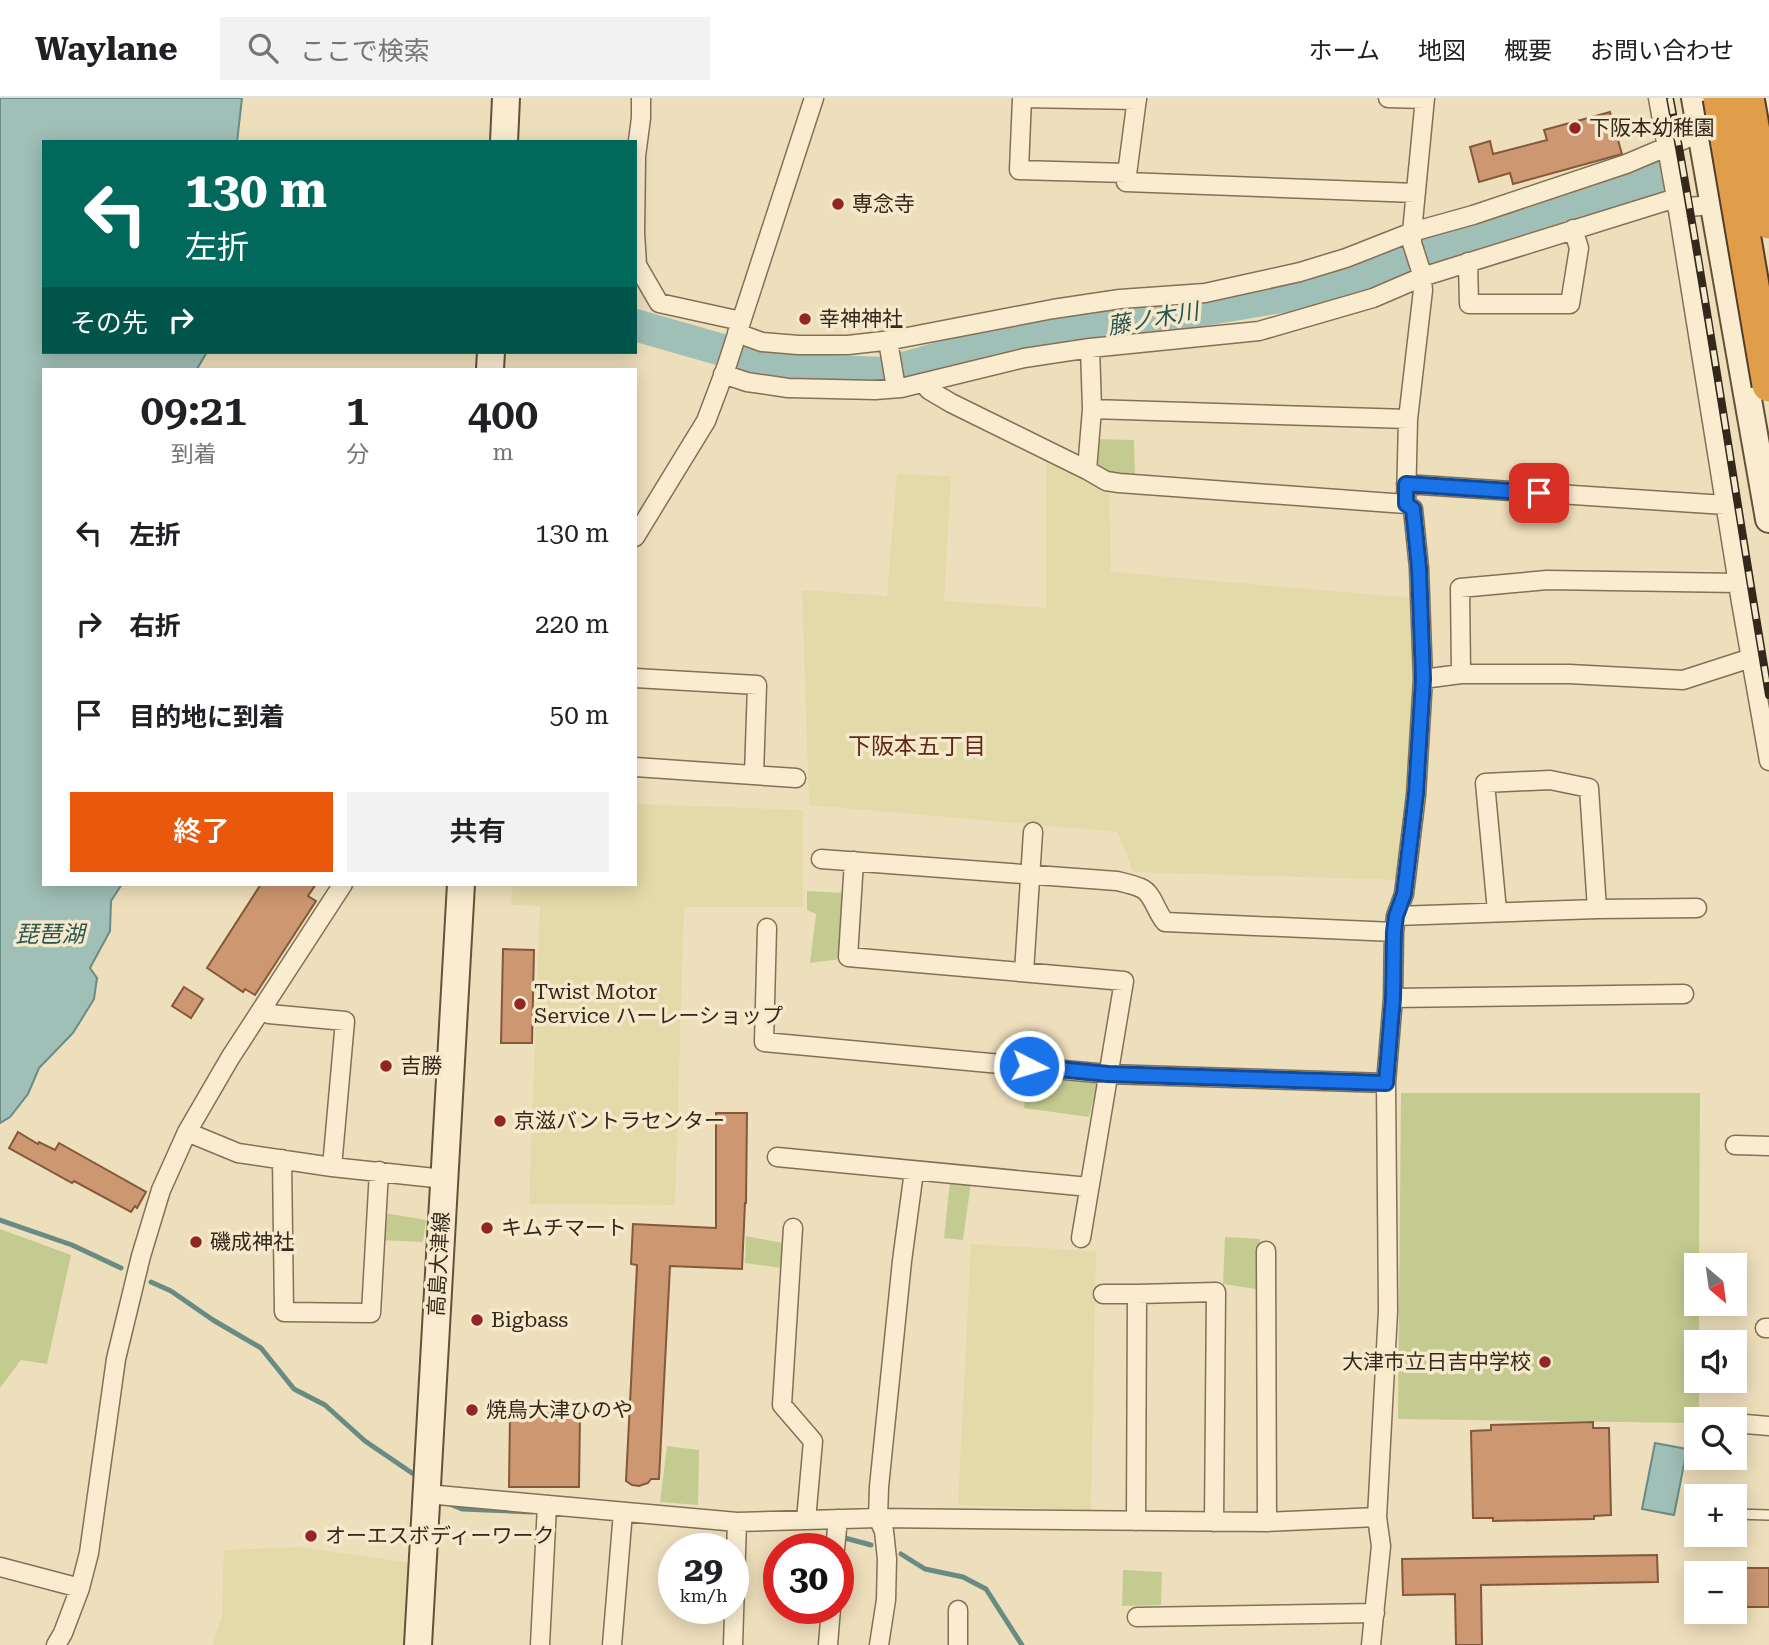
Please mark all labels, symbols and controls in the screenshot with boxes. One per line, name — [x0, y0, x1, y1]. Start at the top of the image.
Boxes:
search box — [220, 17, 710, 80]
text: Waylane — [35, 29, 178, 68]
icon: search — [244, 29, 282, 67]
text: ここで検索 — [300, 36, 430, 66]
text: ホーム — [1309, 37, 1380, 65]
text: 地図 — [1418, 37, 1466, 65]
text: 概要 — [1504, 37, 1552, 65]
text: お問い合わせ — [1590, 37, 1734, 65]
place label: 下阪本幼稚園 — [1589, 116, 1715, 140]
marker: 下阪本幼稚園 — [1567, 120, 1583, 136]
text: 130 m — [185, 162, 327, 219]
icon: left — [70, 168, 161, 259]
place label: 専念寺 — [852, 192, 915, 216]
marker: 専念寺 — [830, 196, 846, 212]
text: 左折 — [185, 228, 249, 266]
water label: 藤ノ木川 — [1105, 297, 1204, 340]
icon: right — [162, 301, 200, 339]
place label: 幸神神社 — [819, 307, 903, 331]
text: その先 — [70, 308, 148, 338]
marker: 幸神神社 — [797, 311, 813, 327]
text: 09:21 — [141, 386, 247, 435]
text: 1 — [346, 386, 369, 435]
text: 400 — [468, 390, 538, 439]
text: m — [493, 439, 514, 466]
text: 到着 — [171, 441, 217, 468]
text: 分 — [346, 441, 369, 468]
pin — [1509, 463, 1569, 523]
icon: arrive — [1520, 474, 1558, 512]
icon: left — [70, 514, 108, 552]
text: 130 m — [535, 518, 609, 548]
text: 左折 — [129, 520, 181, 550]
icon: right — [70, 605, 108, 643]
text: 220 m — [535, 609, 609, 639]
text: 右折 — [129, 611, 181, 641]
icon: arrive — [70, 696, 108, 734]
text: 50 m — [550, 700, 609, 730]
text: 目的地に到着 — [129, 702, 285, 732]
district label: 下阪本五丁目 — [848, 733, 986, 760]
button: 終了 — [70, 792, 333, 872]
button: 共有 — [347, 792, 609, 872]
water label: 琵琶湖 — [16, 921, 88, 948]
place label: Twist Motor Service ハーレーショップ — [534, 980, 783, 1028]
marker: Twist Motor Service ハーレーショップ — [512, 996, 528, 1012]
position arrow — [992, 1029, 1066, 1103]
place label: 吉勝 — [400, 1054, 442, 1078]
marker: 吉勝 — [378, 1058, 394, 1074]
place label: 京滋バントラセンター — [514, 1109, 725, 1133]
marker: 京滋バントラセンター — [492, 1113, 508, 1129]
street label: 高島大津線 — [424, 1211, 454, 1317]
place label: キムチマート — [501, 1216, 627, 1240]
marker: キムチマート — [479, 1220, 495, 1236]
place label: 磯成神社 — [210, 1230, 294, 1254]
marker: 磯成神社 — [188, 1234, 204, 1250]
north arrow — [1684, 1253, 1746, 1316]
map controls — [1684, 1253, 1747, 1624]
place label: Bigbass — [491, 1308, 568, 1332]
marker: Bigbass — [469, 1312, 485, 1328]
button: sound — [1684, 1330, 1747, 1393]
place label: 大津市立日吉中学校 — [1342, 1350, 1531, 1374]
marker: 大津市立日吉中学校 — [1537, 1354, 1553, 1370]
place label: 焼鳥大津ひのや — [486, 1398, 633, 1422]
marker: 焼鳥大津ひのや — [464, 1402, 480, 1418]
button: search — [1684, 1407, 1747, 1470]
button: + — [1684, 1484, 1747, 1547]
place label: オーエスボディーワーク — [325, 1524, 555, 1548]
marker: オーエスボディーワーク — [303, 1528, 319, 1544]
speed limit sign: 30 — [763, 1533, 854, 1624]
text: 29 — [684, 1549, 723, 1590]
button: − — [1684, 1561, 1747, 1624]
text: km/h — [679, 1585, 728, 1606]

